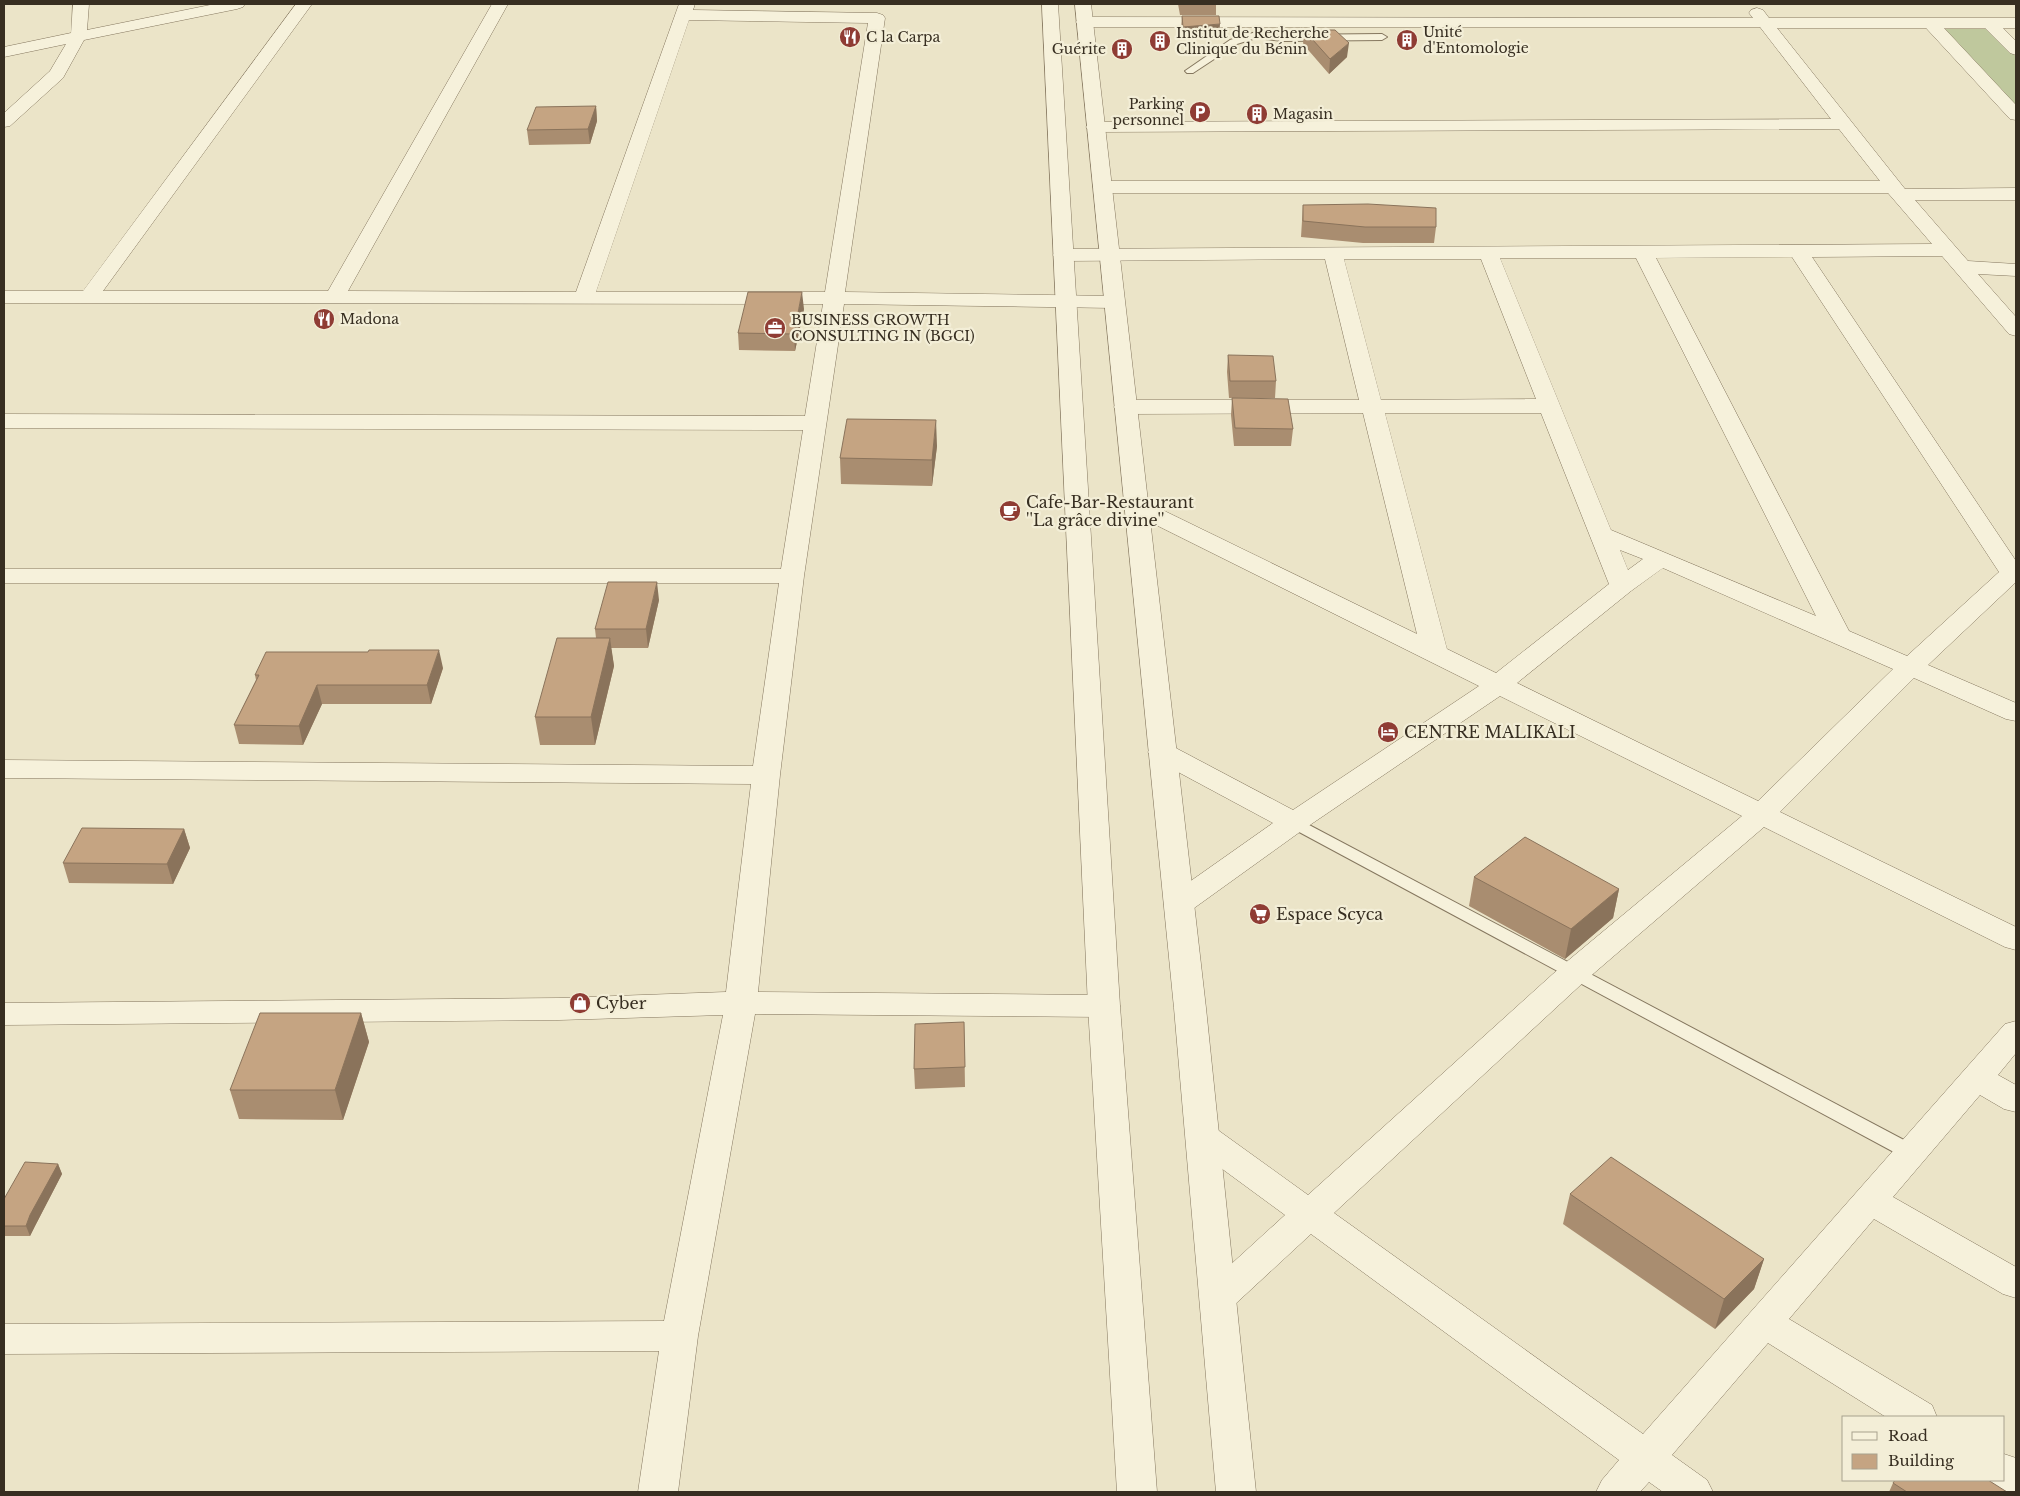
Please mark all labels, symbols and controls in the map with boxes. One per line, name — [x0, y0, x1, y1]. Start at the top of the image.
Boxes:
place label: Unité d'Entomologie — [1423, 23, 1529, 57]
place label: Institut de Recherche Clinique du Bénin — [1176, 24, 1329, 58]
restaurant icon: C la Carpa — [838, 25, 862, 49]
place label: C la Carpa — [866, 28, 941, 46]
building icon: Unité d'Entomologie — [1395, 28, 1419, 52]
building icon: Institut de Recherche Clinique du Bénin — [1148, 29, 1172, 53]
building icon: Guérite — [1110, 37, 1134, 61]
place label: Guérite — [1052, 40, 1106, 58]
place label: Parking personnel — [1112, 95, 1185, 129]
parking icon: Parking personnel — [1188, 100, 1212, 124]
building icon: Magasin — [1245, 102, 1269, 126]
place label: Magasin — [1273, 105, 1333, 123]
restaurant icon: Madona — [312, 307, 336, 331]
place label: Madona — [340, 310, 399, 328]
place label: BUSINESS GROWTH CONSULTING IN (BGCI) — [791, 311, 975, 345]
office icon: BUSINESS GROWTH CONSULTING IN (BGCI) — [763, 316, 787, 340]
place label: Cafe-Bar-Restaurant ''La grâce divine'' — [1026, 492, 1194, 530]
cafe icon: Cafe-Bar-Restaurant ''La grâce divine'' — [998, 499, 1022, 523]
hotel icon: CENTRE MALIKALI — [1376, 720, 1400, 744]
place label: CENTRE MALIKALI — [1404, 722, 1576, 742]
supermarket icon: Espace Scyca — [1248, 902, 1272, 926]
place label: Espace Scyca — [1276, 904, 1383, 924]
shop icon: Cyber — [568, 991, 592, 1015]
place label: Cyber — [596, 993, 647, 1013]
legend — [1842, 1416, 2005, 1481]
text: Road — [1888, 1426, 1928, 1445]
text: Building — [1888, 1451, 1955, 1470]

